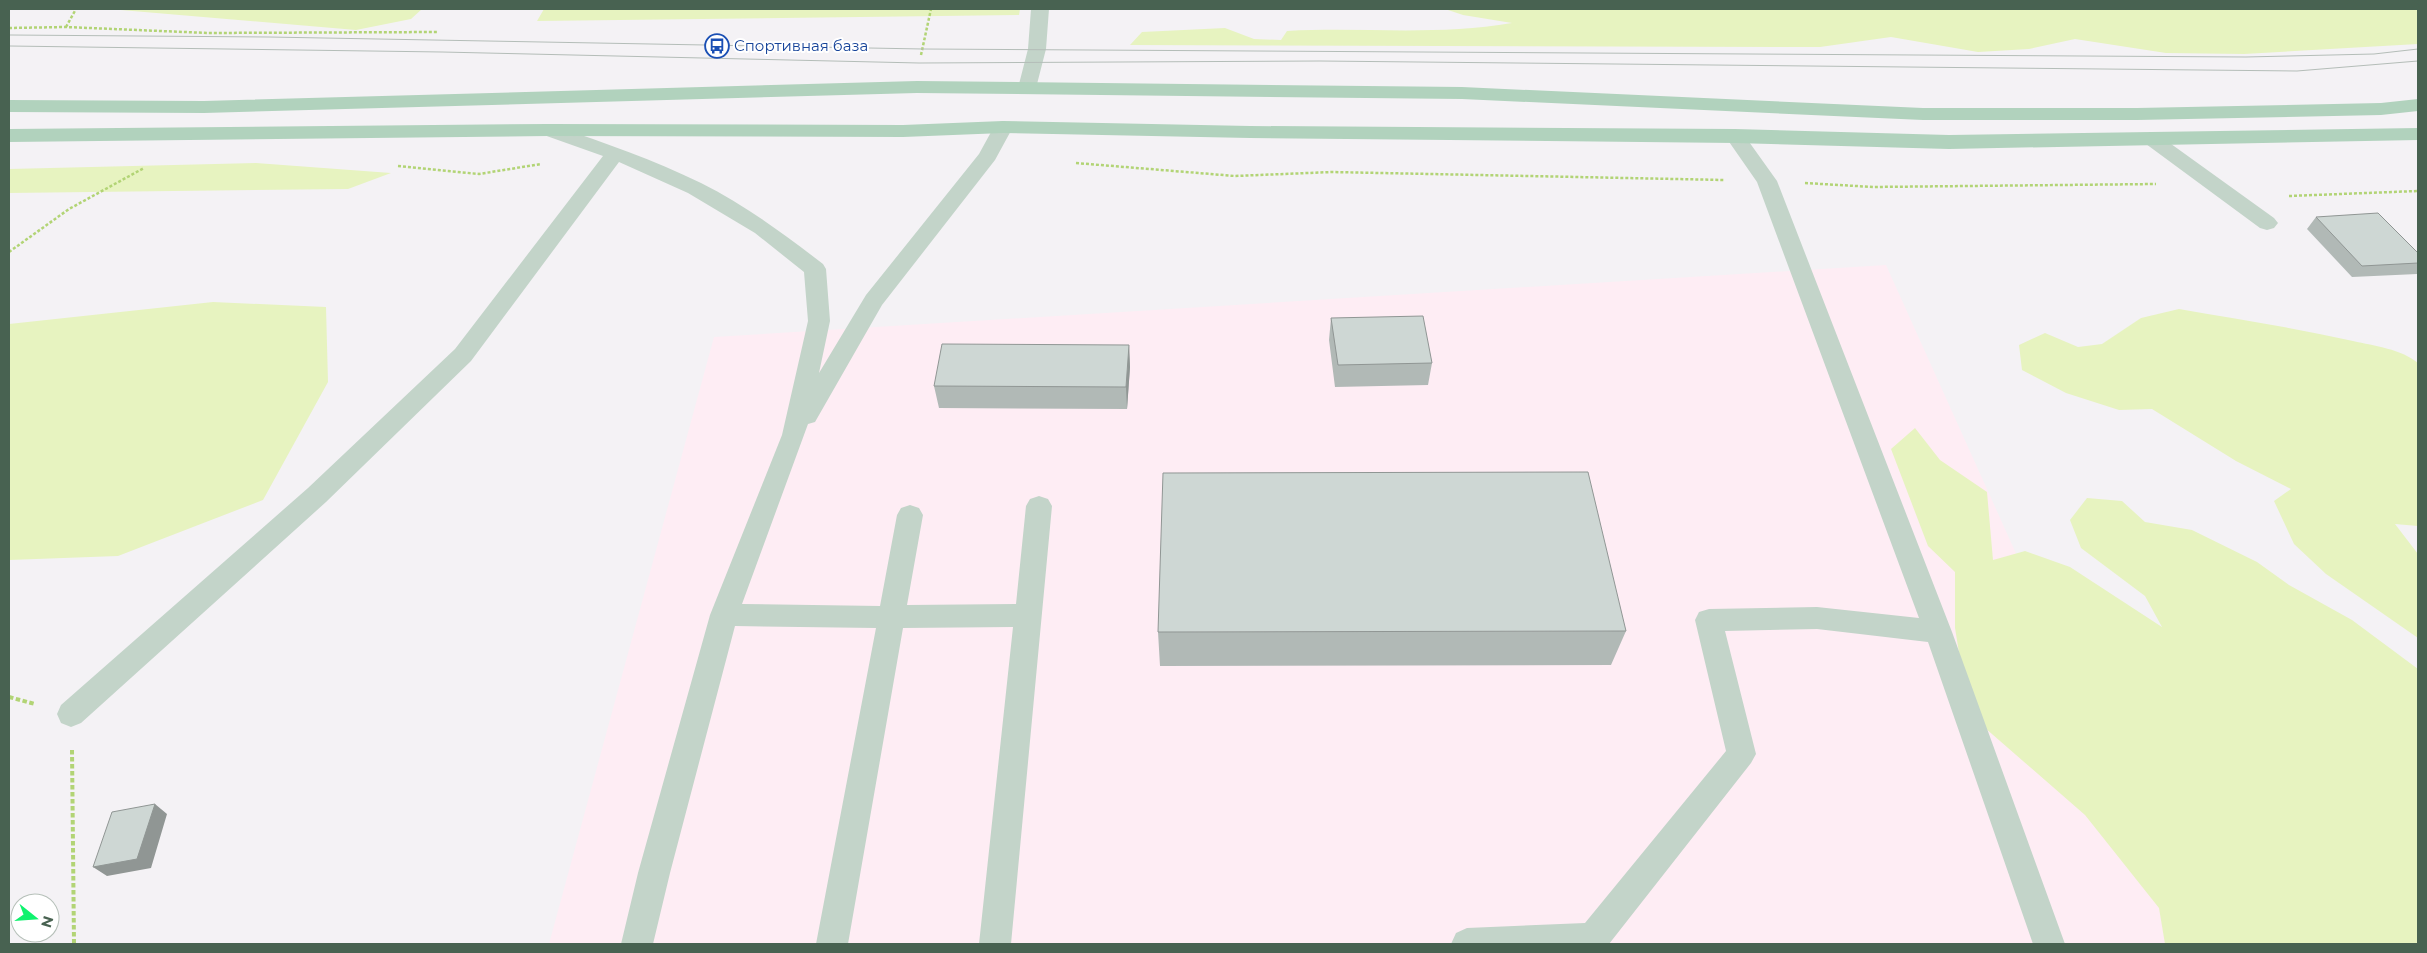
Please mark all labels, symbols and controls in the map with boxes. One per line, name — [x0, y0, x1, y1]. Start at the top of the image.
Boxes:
bus stop icon: Спортивная база — [704, 33, 730, 59]
place label: Спортивная база — [734, 36, 868, 55]
north arrow — [10, 893, 60, 943]
text: N — [37, 914, 58, 930]

